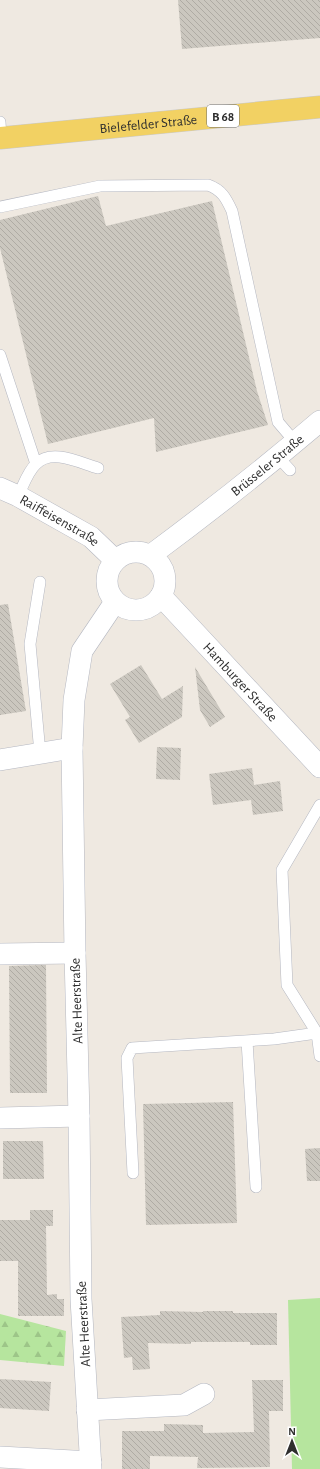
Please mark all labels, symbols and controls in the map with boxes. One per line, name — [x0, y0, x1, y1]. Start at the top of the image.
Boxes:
road number: B 68 — [207, 105, 239, 127]
street label: Bielefelder Straße — [99, 113, 198, 136]
street label: Brüsseler Straße — [229, 432, 307, 499]
street label: Raiffeisenstraße — [17, 493, 102, 549]
street label: Hamburger Straße — [200, 640, 280, 724]
street label: Alte Heerstraße — [69, 958, 85, 1044]
street label: Alte Heerstraße — [75, 1281, 93, 1367]
north arrow — [272, 1421, 312, 1461]
text: N — [288, 1426, 296, 1437]

